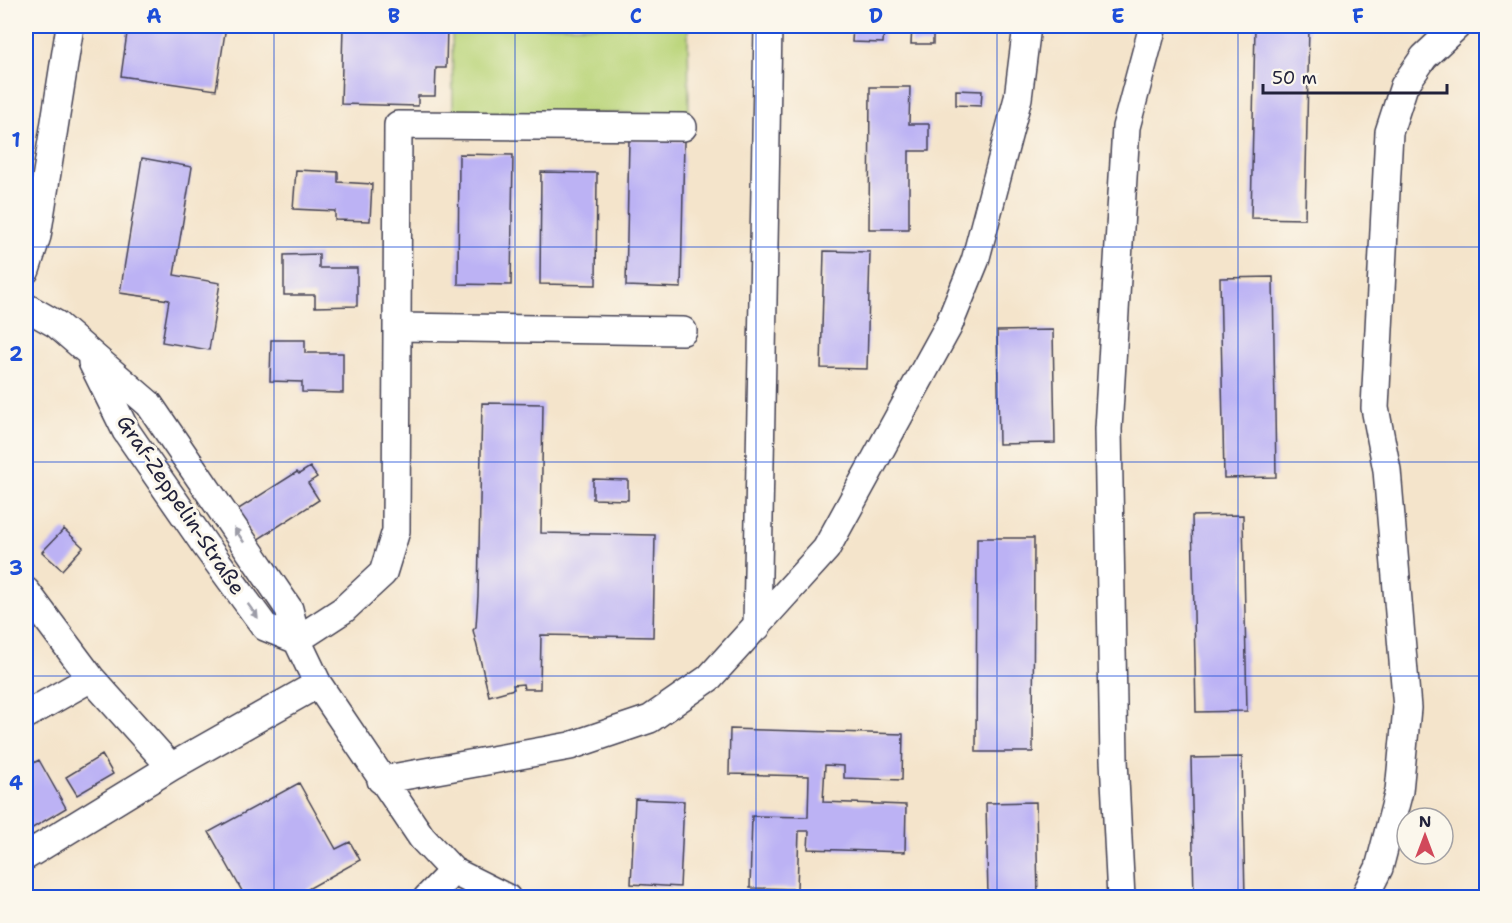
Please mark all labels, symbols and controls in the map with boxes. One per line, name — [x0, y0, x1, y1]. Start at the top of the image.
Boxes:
text: A — [146, 3, 162, 29]
text: B — [388, 3, 400, 29]
text: C — [630, 3, 642, 29]
text: D — [869, 3, 883, 29]
text: E — [1111, 3, 1125, 29]
text: F — [1352, 3, 1364, 29]
scale bar — [1263, 57, 1448, 95]
text: 50 m — [1272, 66, 1317, 90]
text: 1 — [11, 127, 21, 153]
text: 2 — [9, 341, 23, 367]
street label: Graf-Zeppelin-Straße — [110, 410, 252, 600]
one-way arrow — [233, 527, 245, 543]
text: 3 — [9, 555, 23, 581]
one-way arrow — [247, 602, 259, 618]
text: 4 — [9, 770, 23, 796]
north arrow — [1395, 806, 1455, 866]
text: N — [1419, 811, 1431, 832]

